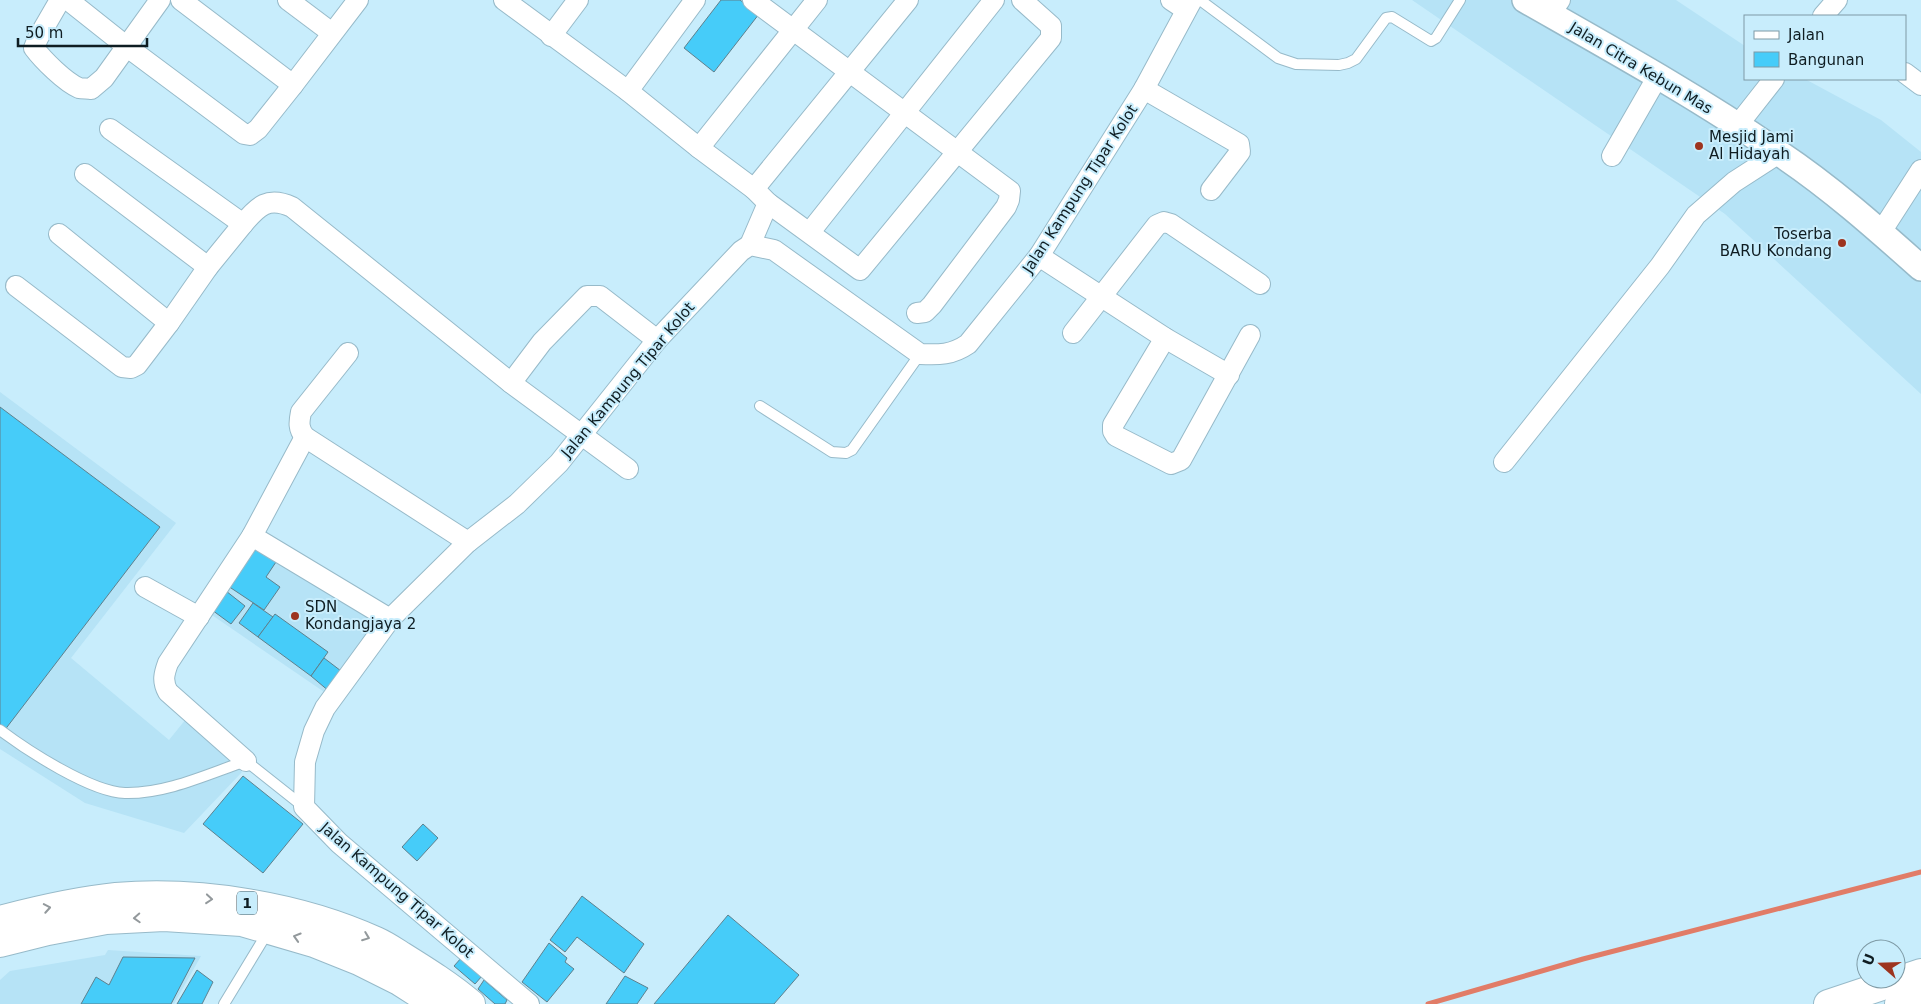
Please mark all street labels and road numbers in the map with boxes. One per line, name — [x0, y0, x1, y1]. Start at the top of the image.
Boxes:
street label: Jalan Citra Kebun Mas — [1565, 18, 1716, 118]
street label: Jalan Kampung Tipar Kolot — [1018, 101, 1141, 278]
street label: Jalan Kampung Tipar Kolot — [557, 298, 698, 462]
street label: Jalan Kampung Tipar Kolot — [316, 818, 478, 962]
road number: 1 — [237, 891, 257, 914]

